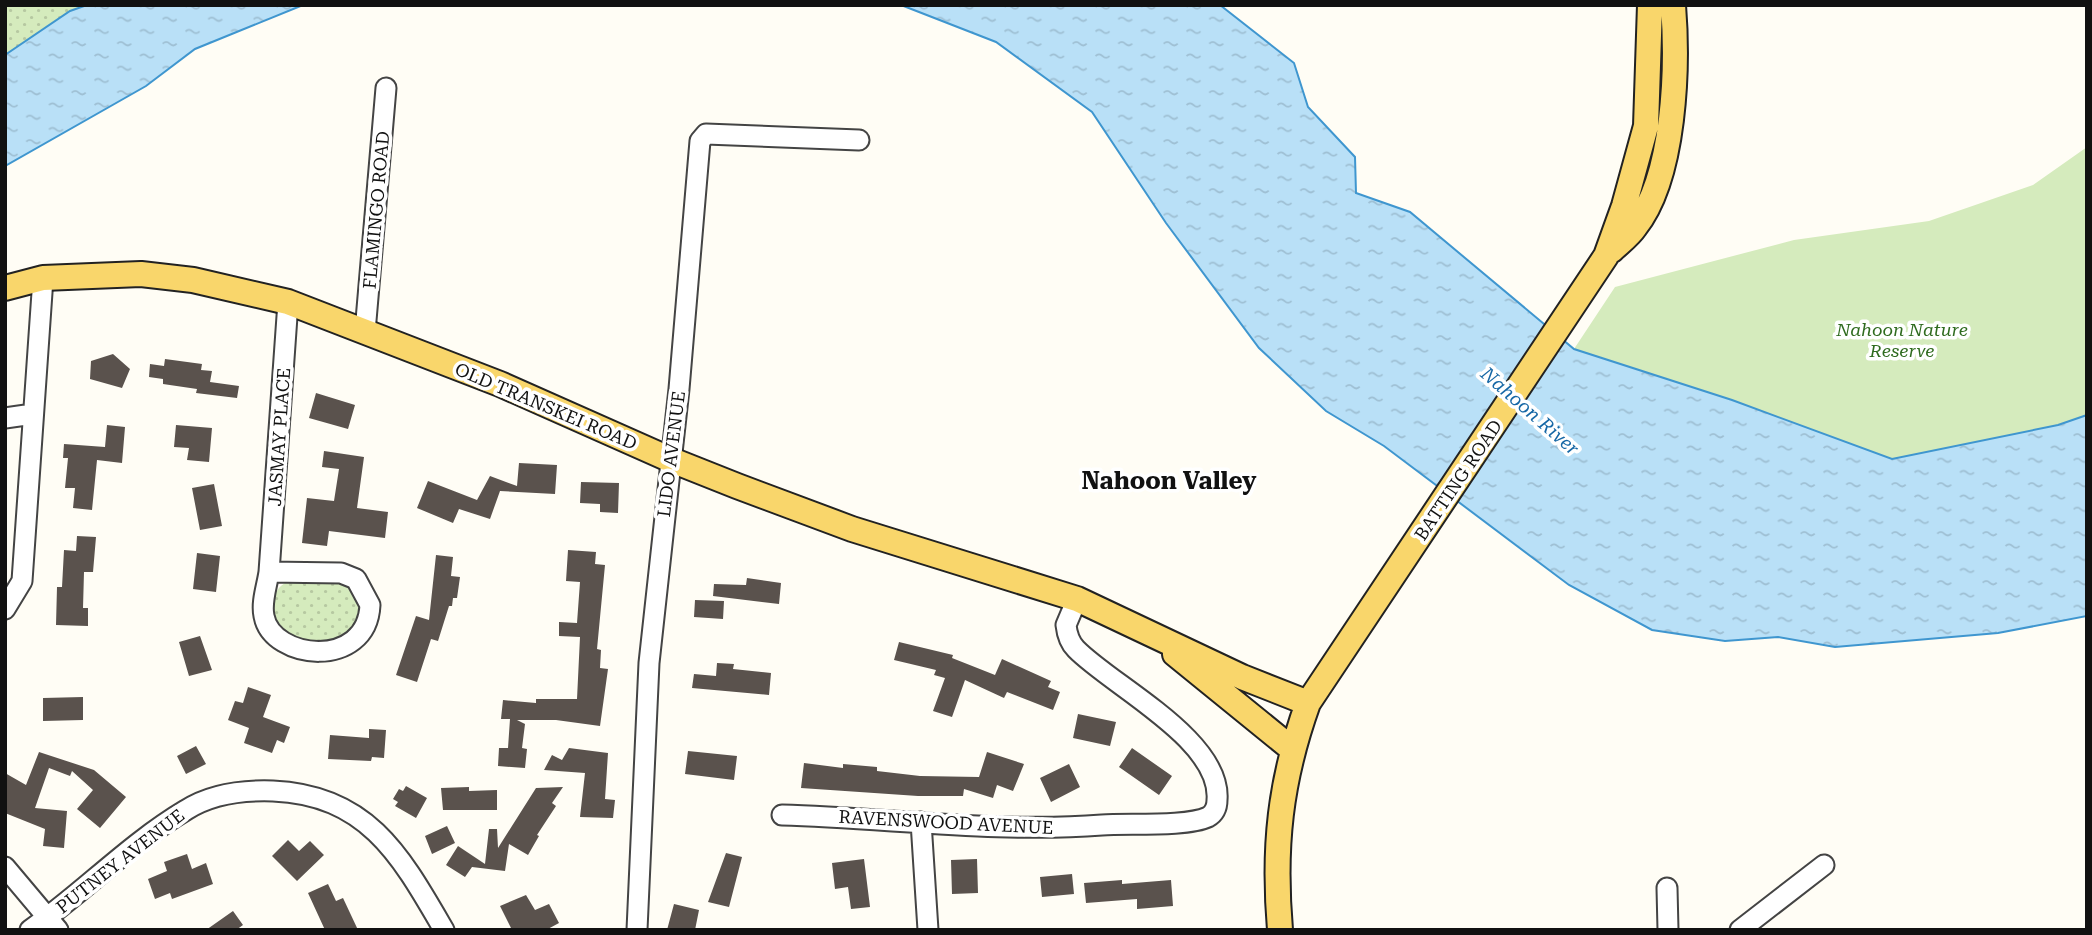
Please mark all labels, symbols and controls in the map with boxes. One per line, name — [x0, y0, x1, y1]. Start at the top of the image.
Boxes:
street label: FLAMINGO ROAD — [359, 130, 393, 290]
park label: Nahoon Nature Reserve — [1835, 319, 1968, 361]
street label: OLD TRANSKEI ROAD — [452, 358, 640, 454]
water label: Nahoon River — [1475, 361, 1584, 460]
street label: JASMAY PLACE — [264, 367, 294, 507]
street label: LIDO AVENUE — [653, 390, 689, 518]
street label: BATTING ROAD — [1410, 416, 1506, 544]
district label: Nahoon Valley — [1081, 467, 1257, 495]
street label: PUTNEY AVENUE — [52, 804, 188, 918]
street label: RAVENSWOOD AVENUE — [838, 806, 1054, 838]

